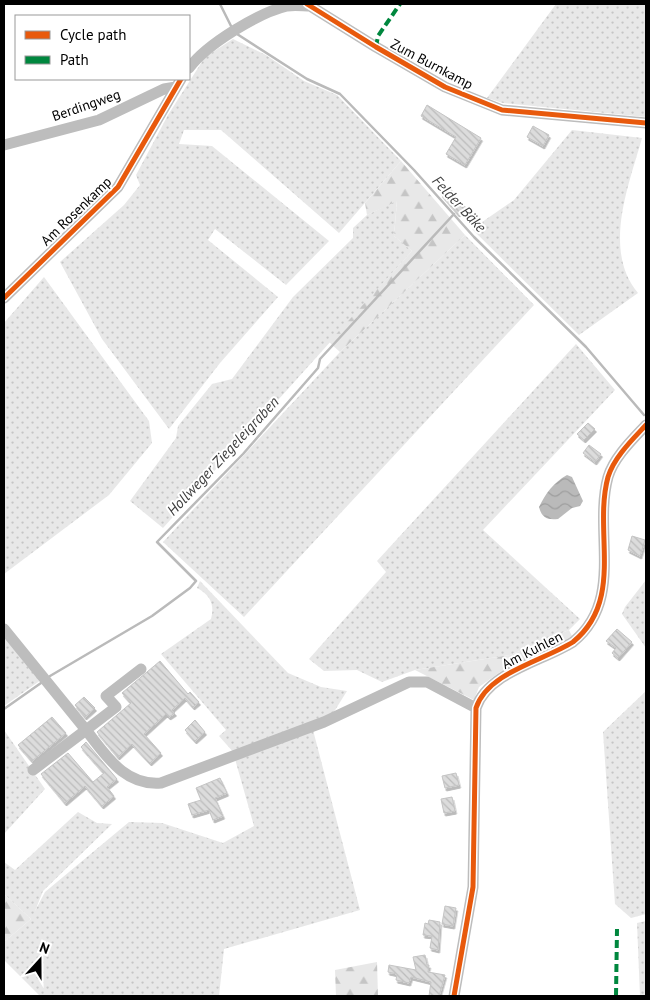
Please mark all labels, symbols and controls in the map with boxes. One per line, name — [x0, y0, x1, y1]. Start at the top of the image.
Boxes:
legend — [15, 15, 190, 80]
text: Cycle path — [60, 25, 126, 44]
street label: Zum Burnkamp — [388, 35, 476, 93]
text: Path — [60, 50, 89, 69]
street label: Berdingweg — [49, 85, 123, 125]
water label: Felder Bäke — [428, 171, 490, 236]
street label: Am Rosenkamp — [37, 173, 115, 249]
water label: Hollweger Ziegeleigraben — [163, 392, 283, 519]
street label: Am Kuhlen — [499, 627, 565, 673]
north arrow — [15, 935, 65, 985]
text: N — [37, 938, 52, 958]

